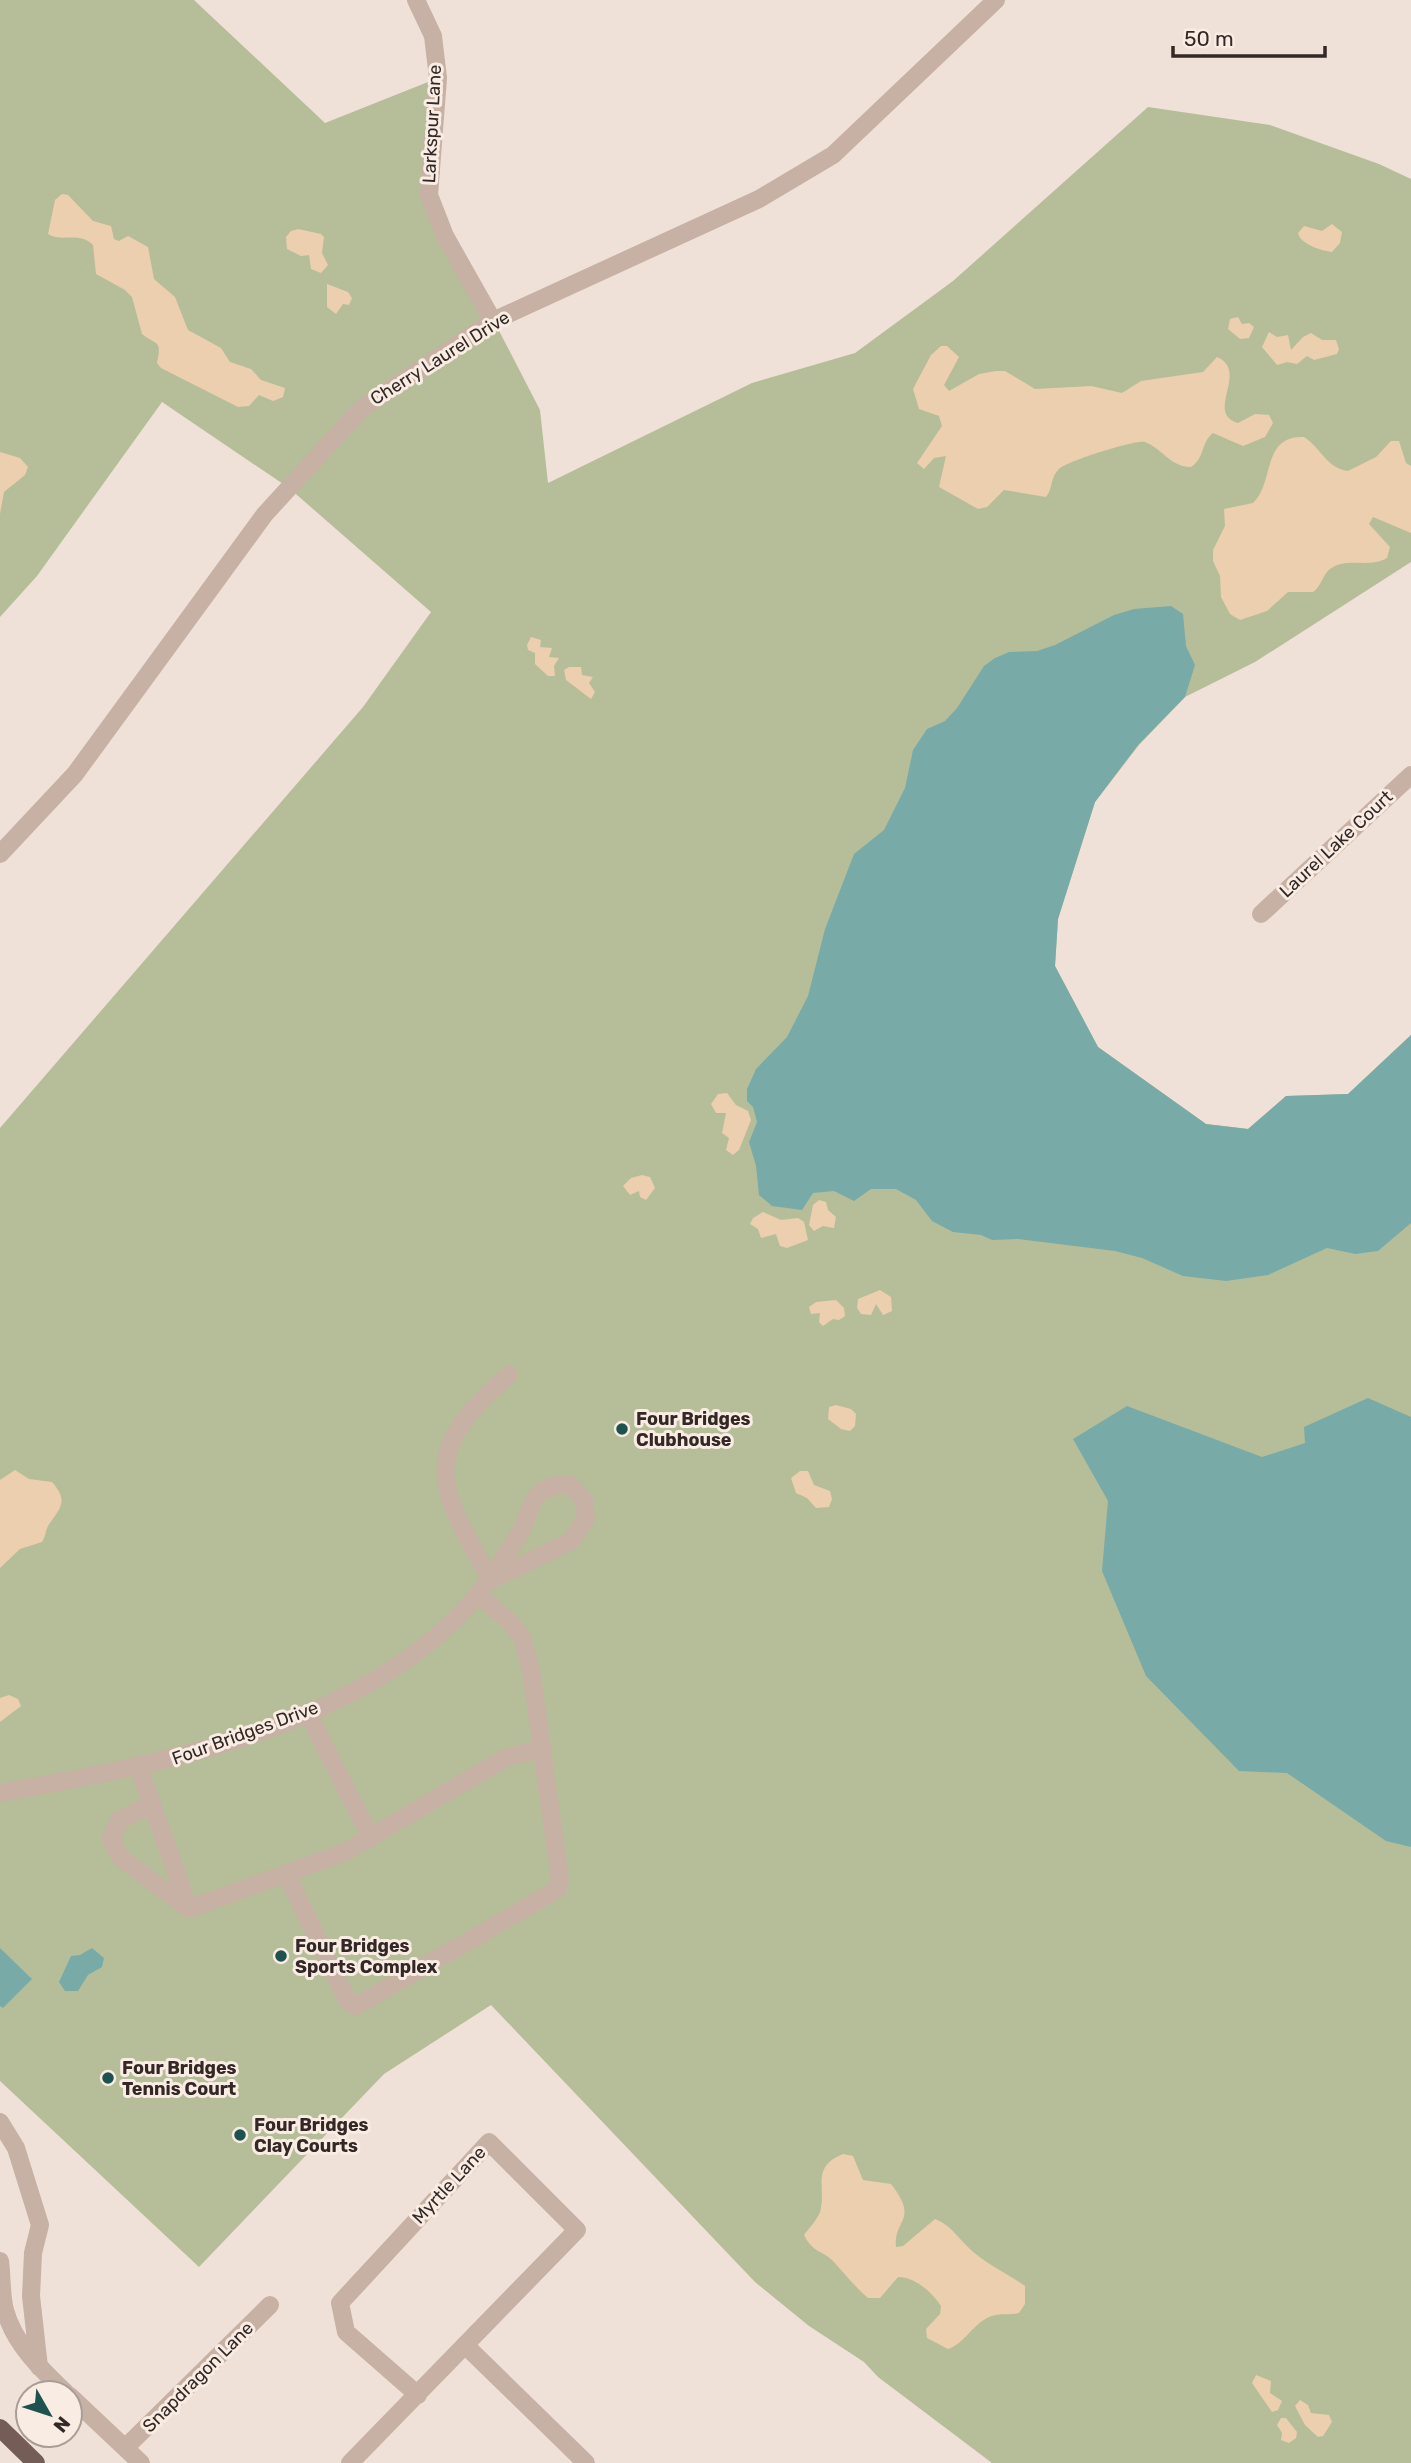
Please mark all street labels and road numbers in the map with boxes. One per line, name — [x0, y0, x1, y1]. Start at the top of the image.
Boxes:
street label: Larkspur Lane — [418, 64, 446, 184]
street label: Cherry Laurel Drive — [366, 306, 514, 410]
street label: Laurel Lake Court — [1275, 786, 1397, 902]
street label: Four Bridges Drive — [169, 1696, 321, 1770]
street label: Myrtle Lane — [408, 2142, 490, 2228]
street label: Snapdragon Lane — [138, 2317, 258, 2437]

